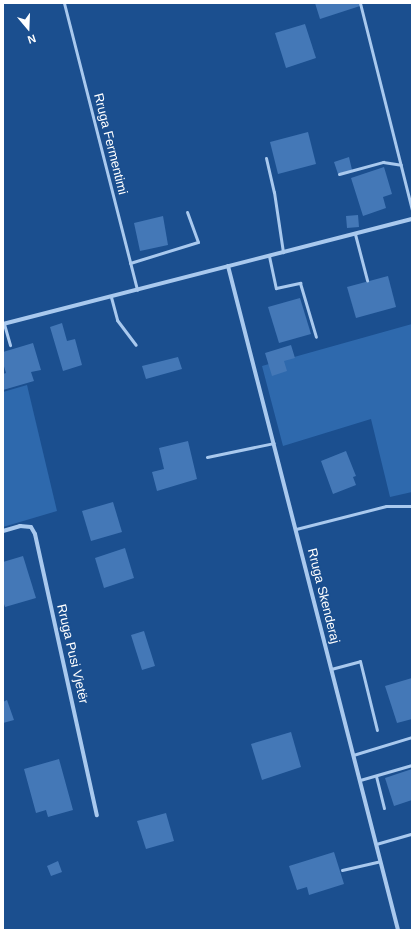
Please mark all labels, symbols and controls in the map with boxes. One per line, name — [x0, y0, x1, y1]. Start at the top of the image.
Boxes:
north arrow — [8, 8, 48, 48]
text: N — [26, 32, 38, 46]
street label: Rruga Fermentimi — [90, 92, 130, 196]
street label: Rruga Skenderaj — [304, 547, 342, 645]
street label: Rruga Pusi Vjetër — [53, 603, 91, 705]

